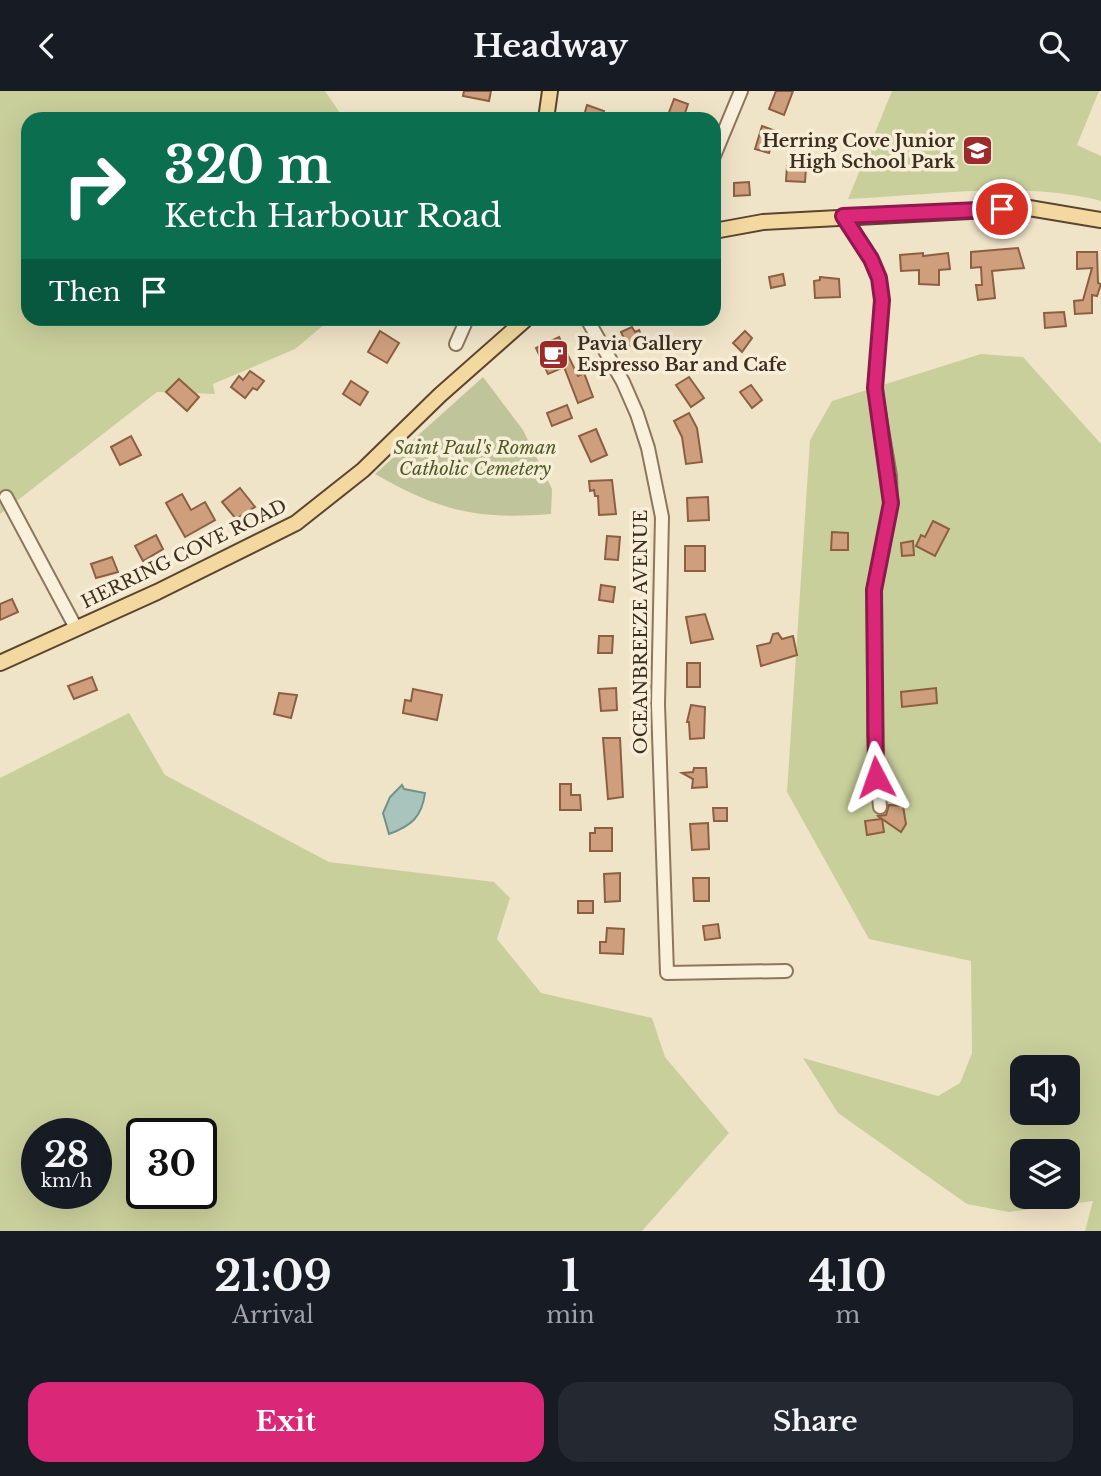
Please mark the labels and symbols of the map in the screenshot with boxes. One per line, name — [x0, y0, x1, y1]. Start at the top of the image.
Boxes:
place label: Herring Cove Junior High School Park — [762, 130, 956, 173]
school or university icon: Herring Cove Junior High School Park — [961, 134, 995, 168]
pin — [972, 179, 1032, 239]
place label: Pavia Gallery Espresso Bar and Cafe — [577, 333, 787, 376]
cafe icon: Pavia Gallery Espresso Bar and Cafe — [537, 337, 571, 371]
park label: Saint Paul's Roman Catholic Cemetery — [394, 437, 556, 480]
street label: HERRING COVE ROAD — [78, 495, 290, 613]
street label: OCEANBREEZE AVENUE — [630, 510, 652, 754]
position arrow — [839, 740, 913, 814]
speed limit sign: 30 — [126, 1118, 217, 1209]

